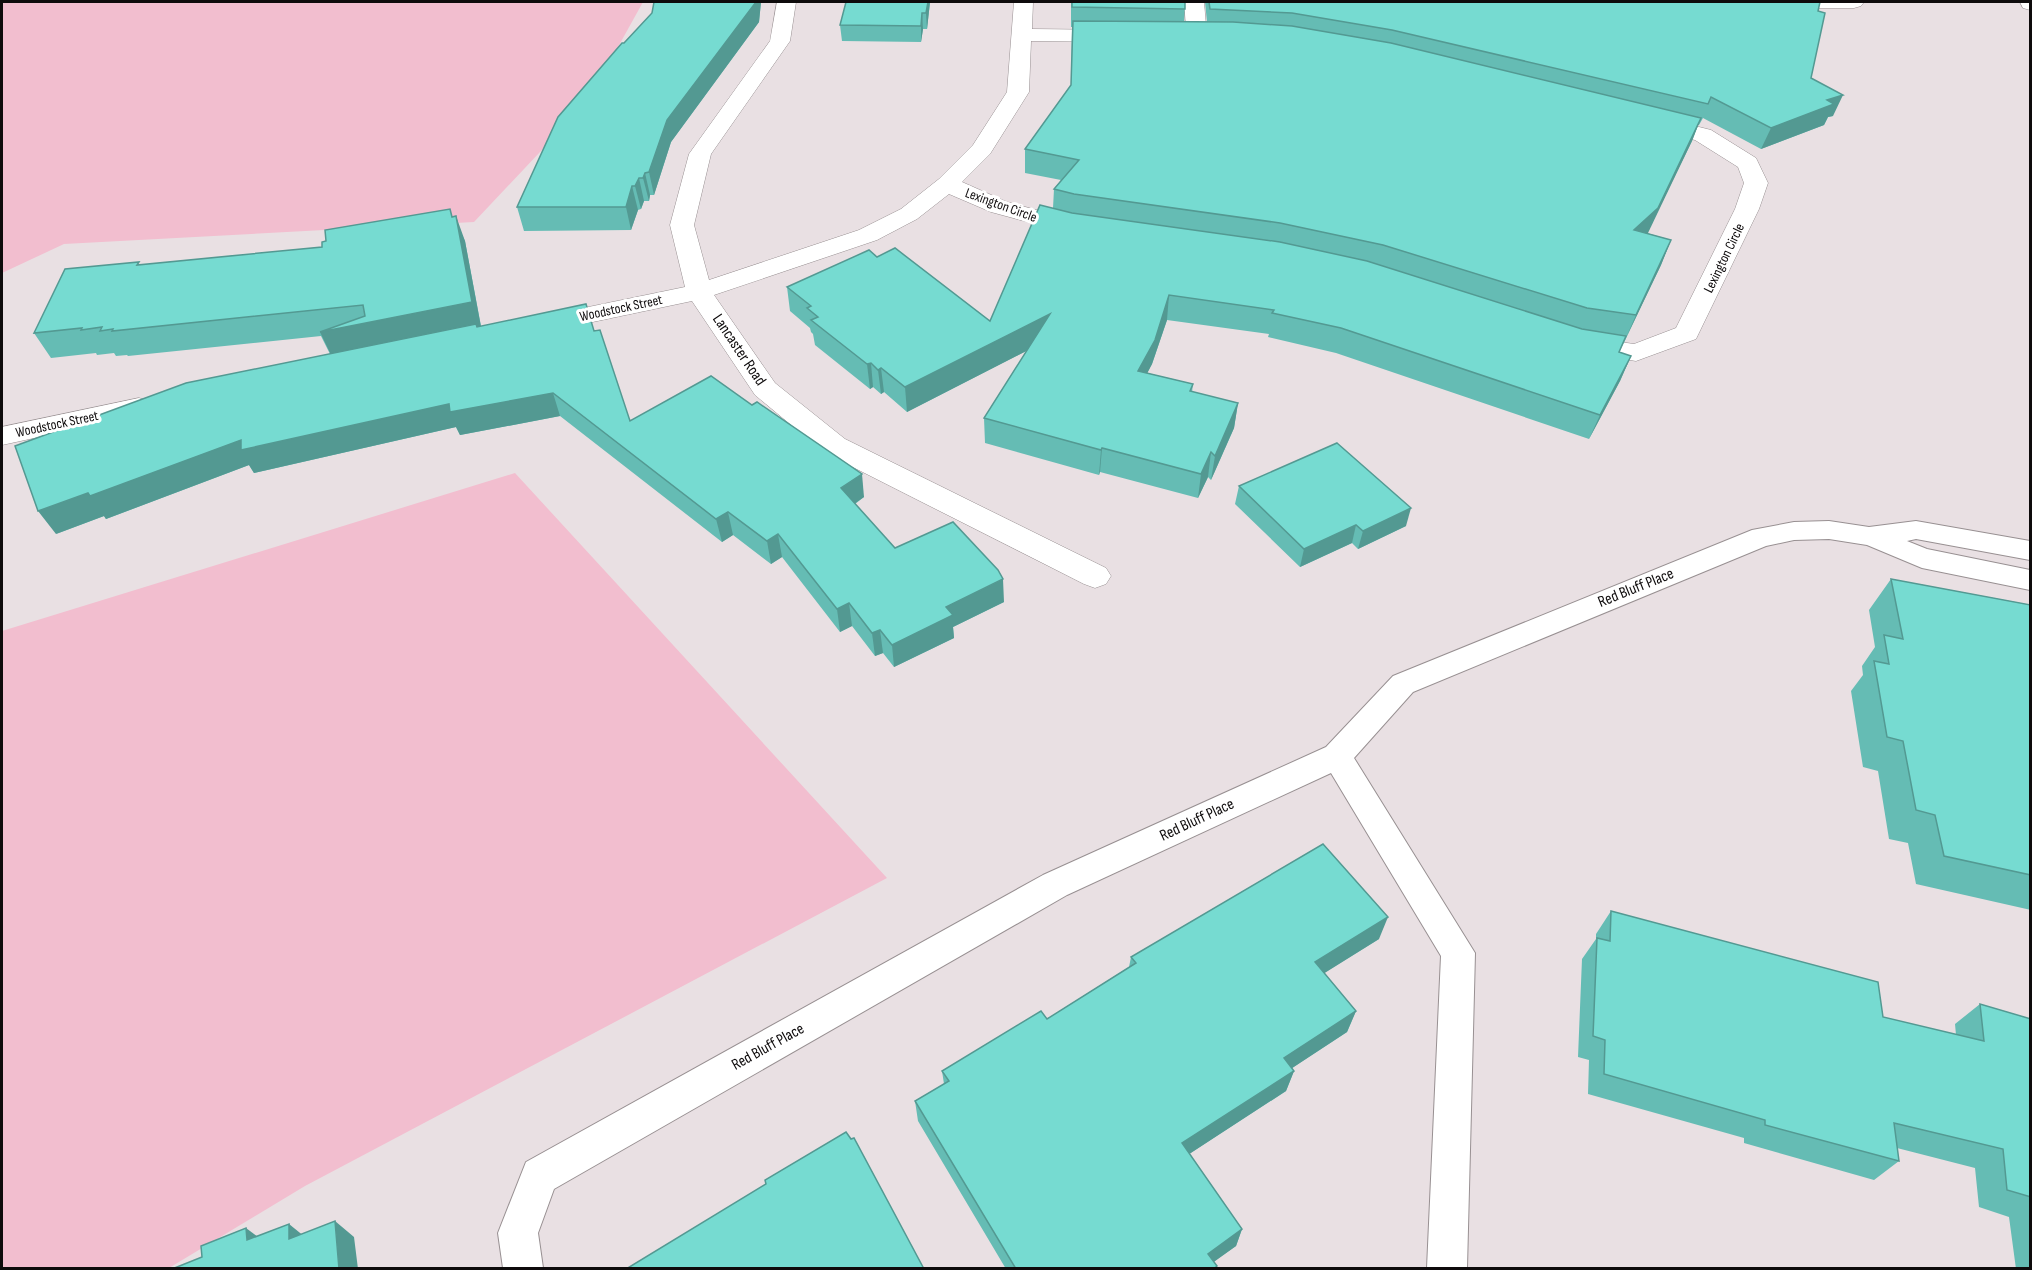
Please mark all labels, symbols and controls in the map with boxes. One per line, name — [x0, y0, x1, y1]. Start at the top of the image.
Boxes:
street label: Lexington Circle — [963, 184, 1039, 226]
street label: Lexington Circle — [1700, 221, 1748, 295]
street label: Woodstock Street — [578, 291, 664, 325]
street label: Lancaster Road — [708, 311, 770, 389]
street label: Woodstock Street — [14, 407, 100, 441]
street label: Red Bluff Place — [1595, 564, 1677, 612]
street label: Red Bluff Place — [1157, 794, 1237, 846]
street label: Red Bluff Place — [728, 1019, 808, 1075]

